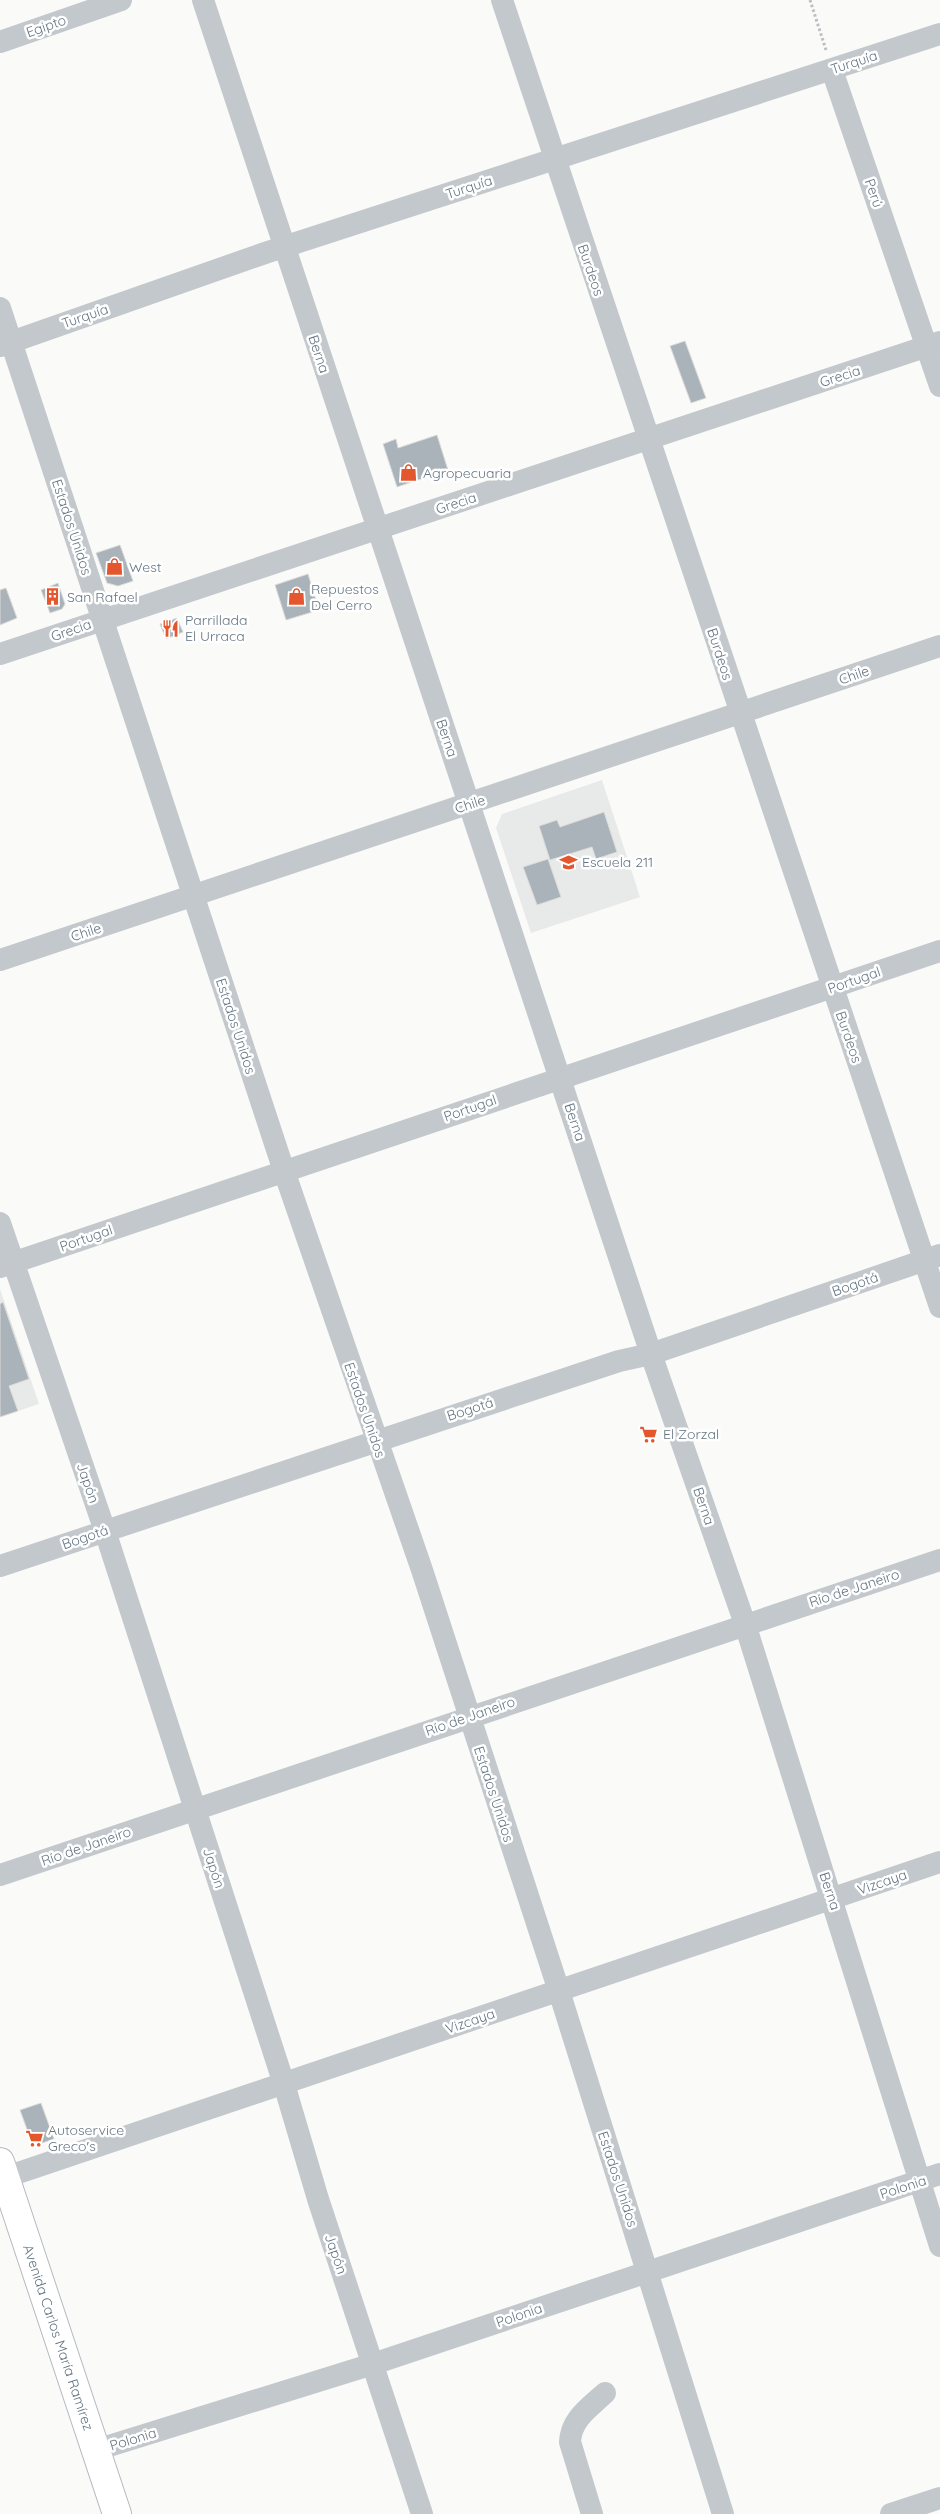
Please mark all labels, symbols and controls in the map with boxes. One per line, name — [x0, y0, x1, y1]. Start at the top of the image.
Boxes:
street label: Egipto — [24, 11, 68, 41]
street label: Turquía — [829, 46, 879, 78]
street label: Turquía — [444, 171, 494, 203]
street label: Perú — [861, 176, 887, 210]
street label: Burdeos — [574, 242, 608, 298]
street label: Turquía — [59, 300, 111, 332]
street label: Berna — [304, 333, 334, 375]
street label: Grecia — [817, 361, 863, 391]
shop icon: Agropecuaria — [399, 463, 419, 483]
place label: Agropecuaria — [423, 464, 511, 482]
street label: Estados Unidos — [48, 477, 96, 577]
street label: Grecia — [433, 488, 479, 518]
shop icon: West — [105, 557, 125, 577]
place label: West — [129, 558, 162, 576]
place label: Repuestos Del Cerro — [311, 580, 379, 614]
building icon: San Rafael — [43, 587, 63, 607]
shop icon: Repuestos Del Cerro — [287, 587, 307, 607]
place label: San Rafael — [67, 588, 138, 606]
place label: Parrillada El Urraca — [185, 611, 247, 645]
street label: Grecia — [48, 615, 94, 645]
restaurant icon: Parrillada El Urraca — [161, 618, 181, 638]
street label: Burdeos — [703, 626, 737, 682]
street label: Chile — [836, 661, 872, 689]
street label: Berna — [432, 717, 462, 759]
street label: Chile — [452, 791, 488, 817]
school or university icon: Escuela 211 — [558, 852, 578, 872]
place label: Escuela 211 — [582, 853, 653, 871]
street label: Chile — [68, 919, 104, 945]
street label: Portugal — [825, 963, 883, 997]
street label: Estados Unidos — [212, 976, 260, 1076]
street label: Burdeos — [832, 1009, 866, 1065]
street label: Portugal — [441, 1091, 499, 1125]
street label: Berna — [560, 1101, 590, 1143]
street label: Portugal — [57, 1221, 115, 1255]
street label: Bogotá — [830, 1268, 880, 1300]
street label: Estados Unidos — [340, 1360, 390, 1460]
street label: Bogotá — [445, 1393, 495, 1425]
supermarket icon: El Zorzal — [639, 1424, 659, 1444]
place label: El Zorzal — [663, 1425, 719, 1443]
street label: Japón — [73, 1460, 103, 1506]
street label: Berna — [689, 1485, 719, 1527]
street label: Bogotá — [60, 1521, 110, 1553]
street label: Río de Janeiro — [807, 1565, 901, 1611]
street label: Río de Janeiro — [423, 1692, 517, 1740]
street label: Estados Unidos — [470, 1744, 518, 1844]
street label: Río de Janeiro — [39, 1822, 133, 1870]
street label: Japón — [199, 1845, 229, 1891]
street label: Vizcaya — [855, 1865, 909, 1899]
street label: Berna — [815, 1870, 845, 1912]
street label: Vizcaya — [443, 2004, 497, 2038]
place label: Autoservice Greco's — [48, 2121, 124, 2155]
supermarket icon: Autoservice Greco's — [24, 2128, 44, 2148]
street label: Estados Unidos — [594, 2129, 642, 2229]
street label: Polonia — [877, 2171, 929, 2203]
street label: Japón — [321, 2231, 351, 2277]
street label: Avenida Carlos María Ramírez — [19, 2242, 98, 2433]
street label: Polonia — [493, 2299, 545, 2331]
street label: Polonia — [108, 2423, 158, 2455]

